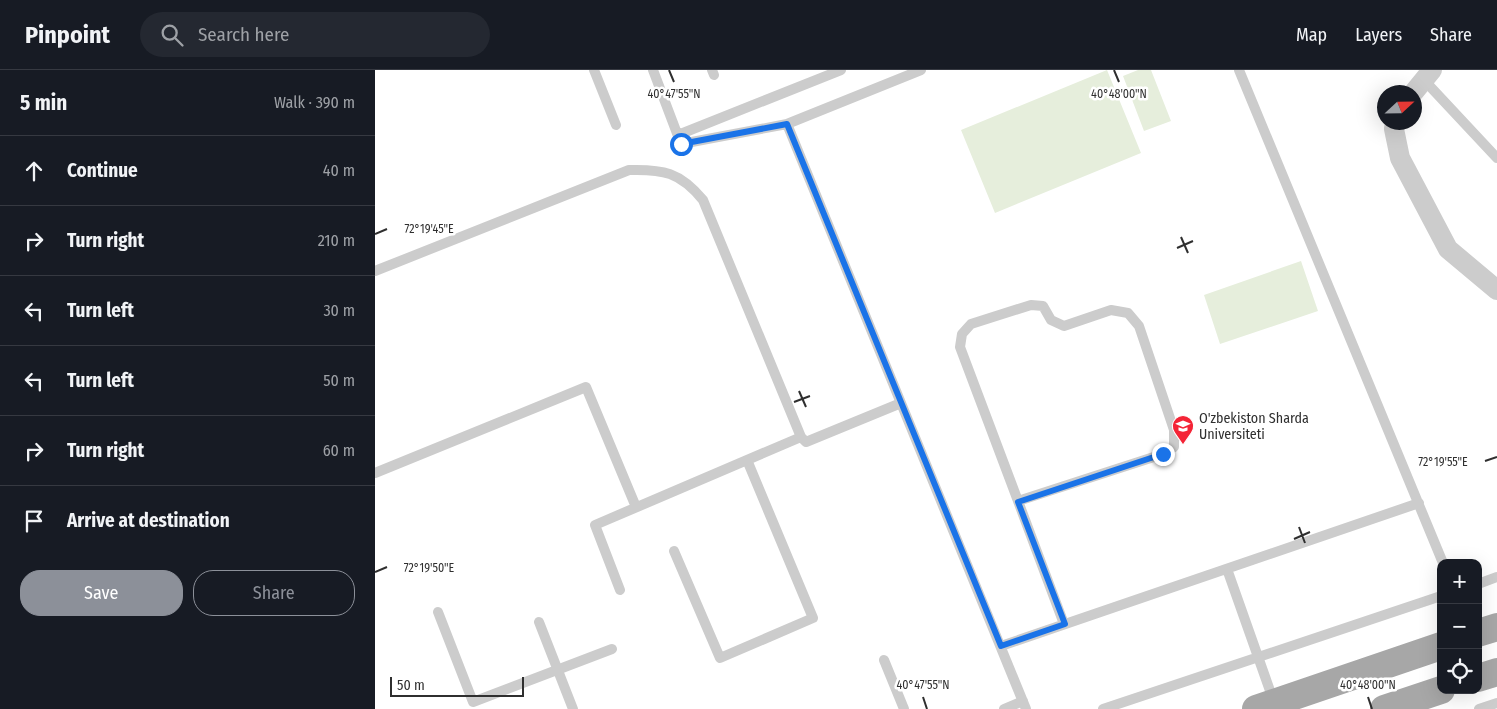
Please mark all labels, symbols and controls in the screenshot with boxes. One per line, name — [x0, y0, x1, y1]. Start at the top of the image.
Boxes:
search box — [140, 12, 490, 57]
text: Pinpoint — [25, 21, 110, 49]
icon: search — [158, 21, 186, 49]
text: Search here — [198, 23, 289, 46]
text: Map — [1296, 24, 1327, 46]
text: Layers — [1355, 24, 1402, 46]
text: Share — [1430, 24, 1472, 46]
north arrow — [1377, 85, 1422, 130]
text: 40°47'55"N — [647, 87, 701, 101]
text: 40°48'00"N — [1091, 87, 1147, 101]
text: 5 min — [20, 90, 67, 116]
text: Walk · 390 m — [274, 93, 355, 112]
route start — [670, 133, 693, 156]
icon: ahead — [20, 157, 48, 185]
text: Continue — [67, 159, 138, 182]
text: 40 m — [323, 161, 355, 180]
text: 72°19'45"E — [404, 222, 454, 236]
icon: right — [20, 227, 48, 255]
text: Turn right — [67, 229, 144, 252]
text: 210 m — [318, 231, 355, 250]
icon: left — [20, 297, 48, 325]
text: Turn left — [67, 299, 134, 322]
text: 30 m — [323, 301, 355, 320]
icon: left — [20, 367, 48, 395]
text: Turn left — [67, 369, 134, 392]
text: 50 m — [323, 371, 355, 390]
place label: O'zbekiston Sharda Universiteti — [1199, 410, 1309, 443]
school or university icon: O'zbekiston Sharda Universiteti — [1171, 414, 1195, 445]
icon: right — [20, 437, 48, 465]
text: Turn right — [67, 439, 144, 462]
text: 60 m — [323, 441, 355, 460]
route end — [1152, 443, 1175, 466]
text: 72°19'55"E — [1418, 455, 1468, 469]
icon: arrive — [20, 507, 48, 535]
text: Arrive at destination — [67, 509, 230, 532]
map controls — [1437, 559, 1482, 694]
button: + — [1437, 559, 1482, 604]
text: 72°19'50"E — [404, 561, 455, 575]
button: Save — [20, 570, 183, 616]
button: Share — [193, 570, 355, 616]
button: − — [1437, 604, 1482, 649]
button: locate — [1437, 649, 1482, 694]
scale bar — [390, 674, 524, 697]
text: 50 m — [397, 677, 425, 694]
text: 40°47'55"N — [896, 678, 950, 692]
text: 40°48'00"N — [1340, 678, 1396, 692]

